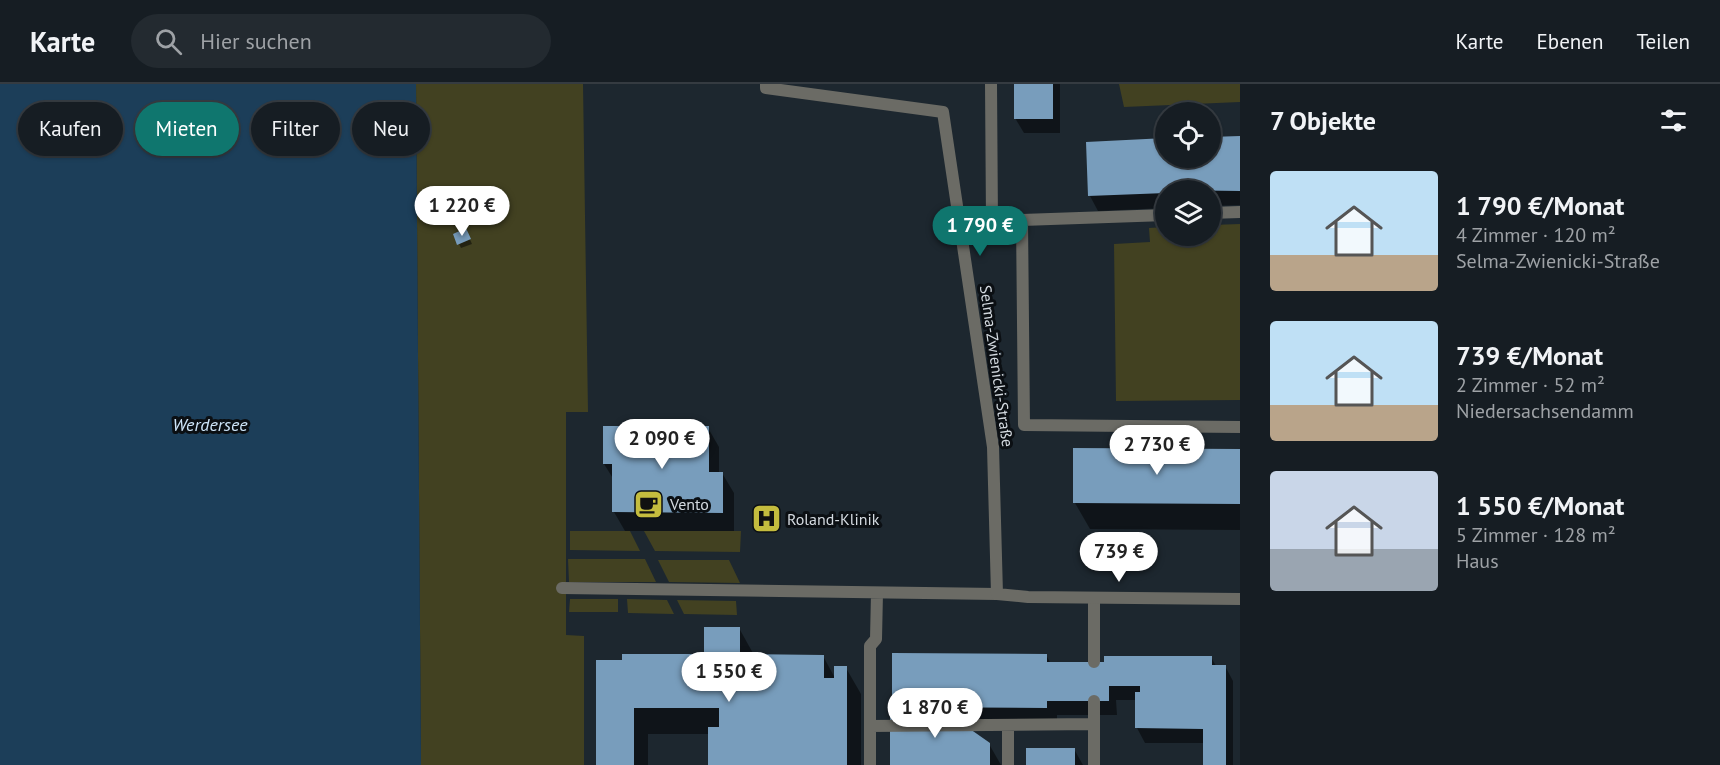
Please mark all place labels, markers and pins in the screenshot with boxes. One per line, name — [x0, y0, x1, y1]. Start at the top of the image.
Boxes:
pin: 1 220 € — [407, 186, 517, 237]
pin: 1 790 € — [925, 206, 1035, 257]
pin: 2 090 € — [607, 419, 717, 470]
pin: 2 730 € — [1102, 425, 1212, 476]
cafe icon: Vento — [633, 488, 665, 520]
place label: Vento — [669, 494, 709, 514]
hospital icon: Roland-Klinik — [750, 503, 782, 535]
place label: Roland-Klinik — [787, 509, 880, 529]
pin: 739 € — [1077, 532, 1161, 583]
pin: 1 550 € — [674, 652, 784, 703]
pin: 1 870 € — [880, 688, 990, 739]

